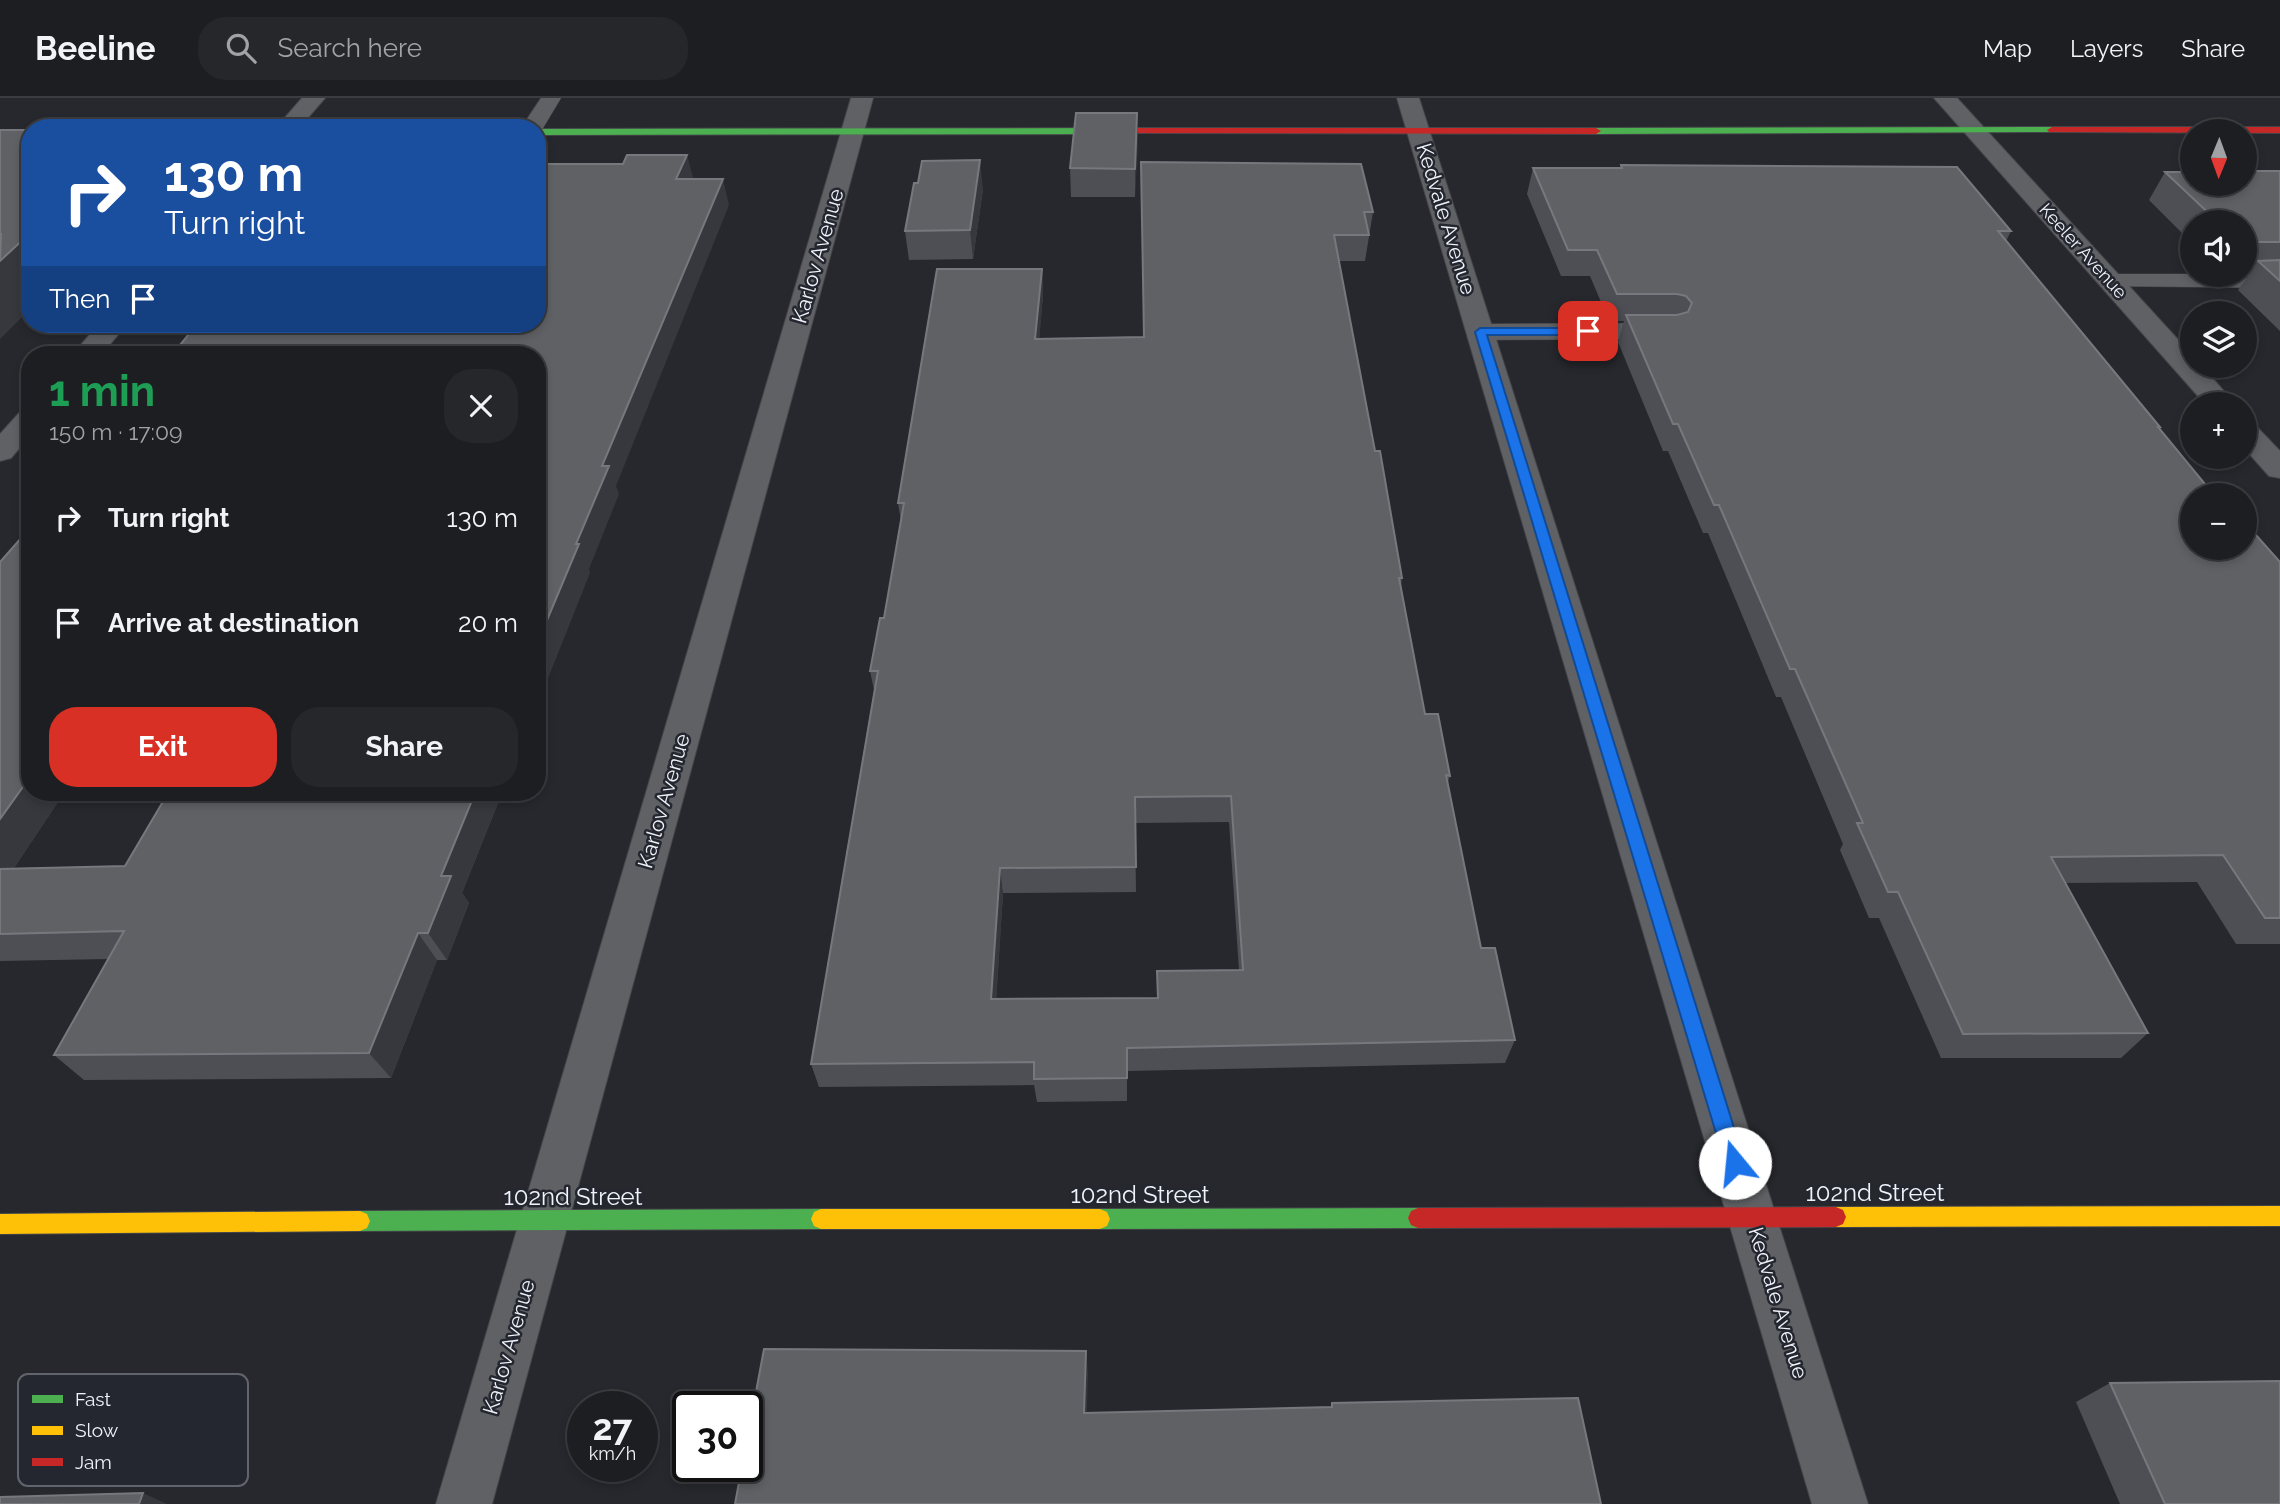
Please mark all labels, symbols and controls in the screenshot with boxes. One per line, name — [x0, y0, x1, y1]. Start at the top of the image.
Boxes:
search box — [198, 17, 688, 80]
text: Beeline — [35, 29, 156, 68]
icon: search — [222, 29, 260, 67]
text: Search here — [278, 33, 422, 63]
text: Map — [1983, 34, 2032, 63]
text: Layers — [2070, 34, 2143, 63]
text: Share — [2181, 34, 2245, 63]
north arrow — [2180, 119, 2258, 196]
map controls — [2180, 119, 2257, 560]
street label: Kedvale Avenue — [1412, 140, 1481, 298]
text: 130 m — [164, 145, 303, 202]
icon: right — [49, 147, 140, 238]
street label: Karlov Avenue — [786, 186, 849, 326]
street label: Keeler Avenue — [2035, 199, 2132, 303]
text: Turn right — [164, 204, 305, 241]
button: sound — [2180, 210, 2257, 287]
icon: arrive — [124, 280, 162, 318]
text: Then — [49, 284, 110, 314]
pin — [1558, 301, 1618, 361]
button: layers — [2180, 301, 2257, 378]
icon: arrive — [1569, 312, 1607, 350]
text: 1 min — [49, 367, 155, 416]
button: close — [444, 369, 518, 443]
button: + — [2180, 392, 2257, 469]
text: 150 m · 17:09 — [49, 418, 182, 445]
button: − — [2180, 483, 2257, 560]
icon: right — [49, 499, 87, 537]
text: Turn right — [108, 503, 229, 533]
text: 130 m — [447, 503, 518, 533]
icon: arrive — [49, 604, 87, 642]
text: Arrive at destination — [108, 608, 359, 638]
text: 20 m — [458, 608, 518, 638]
button: Exit — [49, 707, 277, 787]
button: Share — [291, 707, 518, 787]
street label: Karlov Avenue — [632, 731, 695, 871]
position arrow — [1698, 1126, 1772, 1200]
street label: 102nd Street — [1805, 1178, 1945, 1207]
street label: 102nd Street — [1070, 1180, 1210, 1209]
street label: 102nd Street — [503, 1182, 643, 1211]
street label: Kedvale Avenue — [1744, 1224, 1813, 1382]
street label: Karlov Avenue — [477, 1277, 540, 1417]
legend — [18, 1374, 248, 1486]
text: Fast — [75, 1388, 111, 1410]
speed limit sign: 30 — [672, 1391, 763, 1482]
text: 27 — [593, 1407, 632, 1448]
text: Slow — [75, 1419, 119, 1441]
text: km/h — [589, 1443, 636, 1464]
text: Jam — [75, 1451, 112, 1473]

